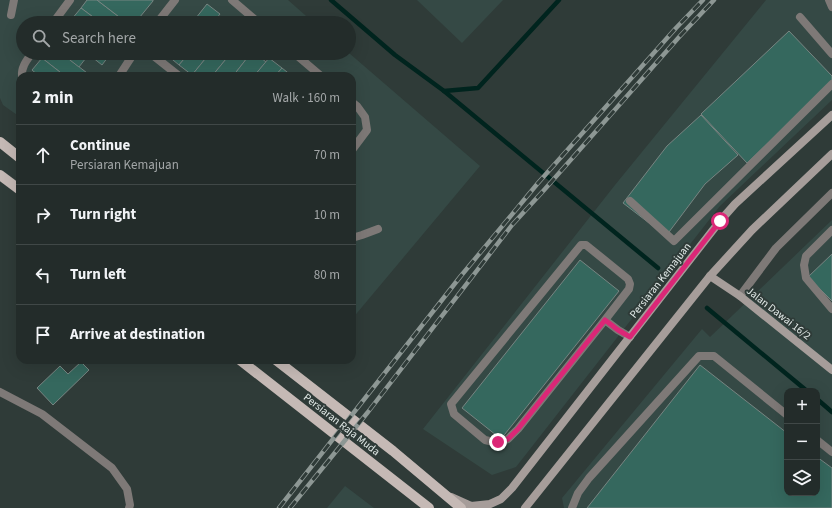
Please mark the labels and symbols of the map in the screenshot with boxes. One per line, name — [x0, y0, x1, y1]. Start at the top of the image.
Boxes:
route start — [711, 212, 729, 230]
street label: Persiaran Kemajuan — [626, 239, 695, 321]
street label: Jalan Dawai 16/2 — [743, 283, 814, 343]
street label: Persiaran Raja Muda — [300, 390, 383, 459]
route end — [489, 433, 507, 451]

